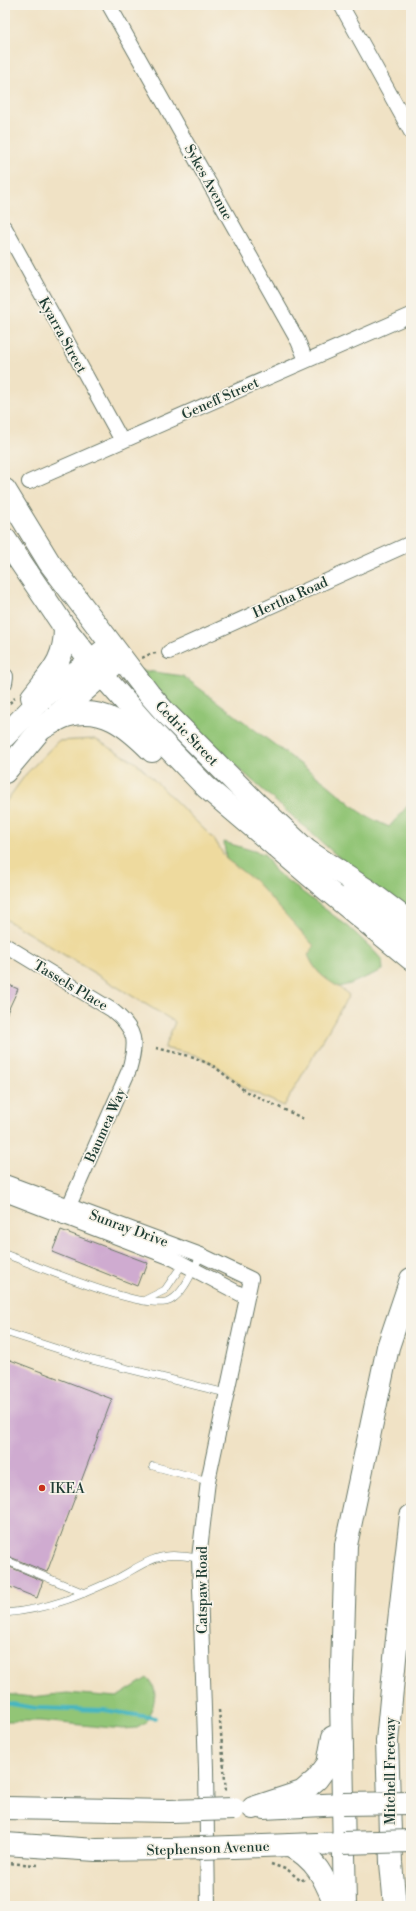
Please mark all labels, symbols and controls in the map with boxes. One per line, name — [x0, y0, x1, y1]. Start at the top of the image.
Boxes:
street label: Sykes Avenue — [180, 141, 236, 224]
street label: Kyarra Street — [34, 295, 90, 377]
street label: Geneff Street — [179, 374, 262, 424]
street label: Hertha Road — [250, 573, 331, 623]
street label: Cedric Street — [151, 697, 222, 770]
street label: Tassels Place — [30, 957, 111, 1015]
street label: Baumea Way — [81, 1085, 130, 1166]
street label: Sunray Drive — [87, 1206, 171, 1252]
place label: IKEA — [50, 1480, 85, 1498]
marker: IKEA — [37, 1483, 47, 1493]
street label: Catspaw Road — [194, 1546, 212, 1634]
street label: Mitchell Freeway — [382, 1717, 400, 1825]
street label: Stephenson Avenue — [146, 1838, 270, 1860]

